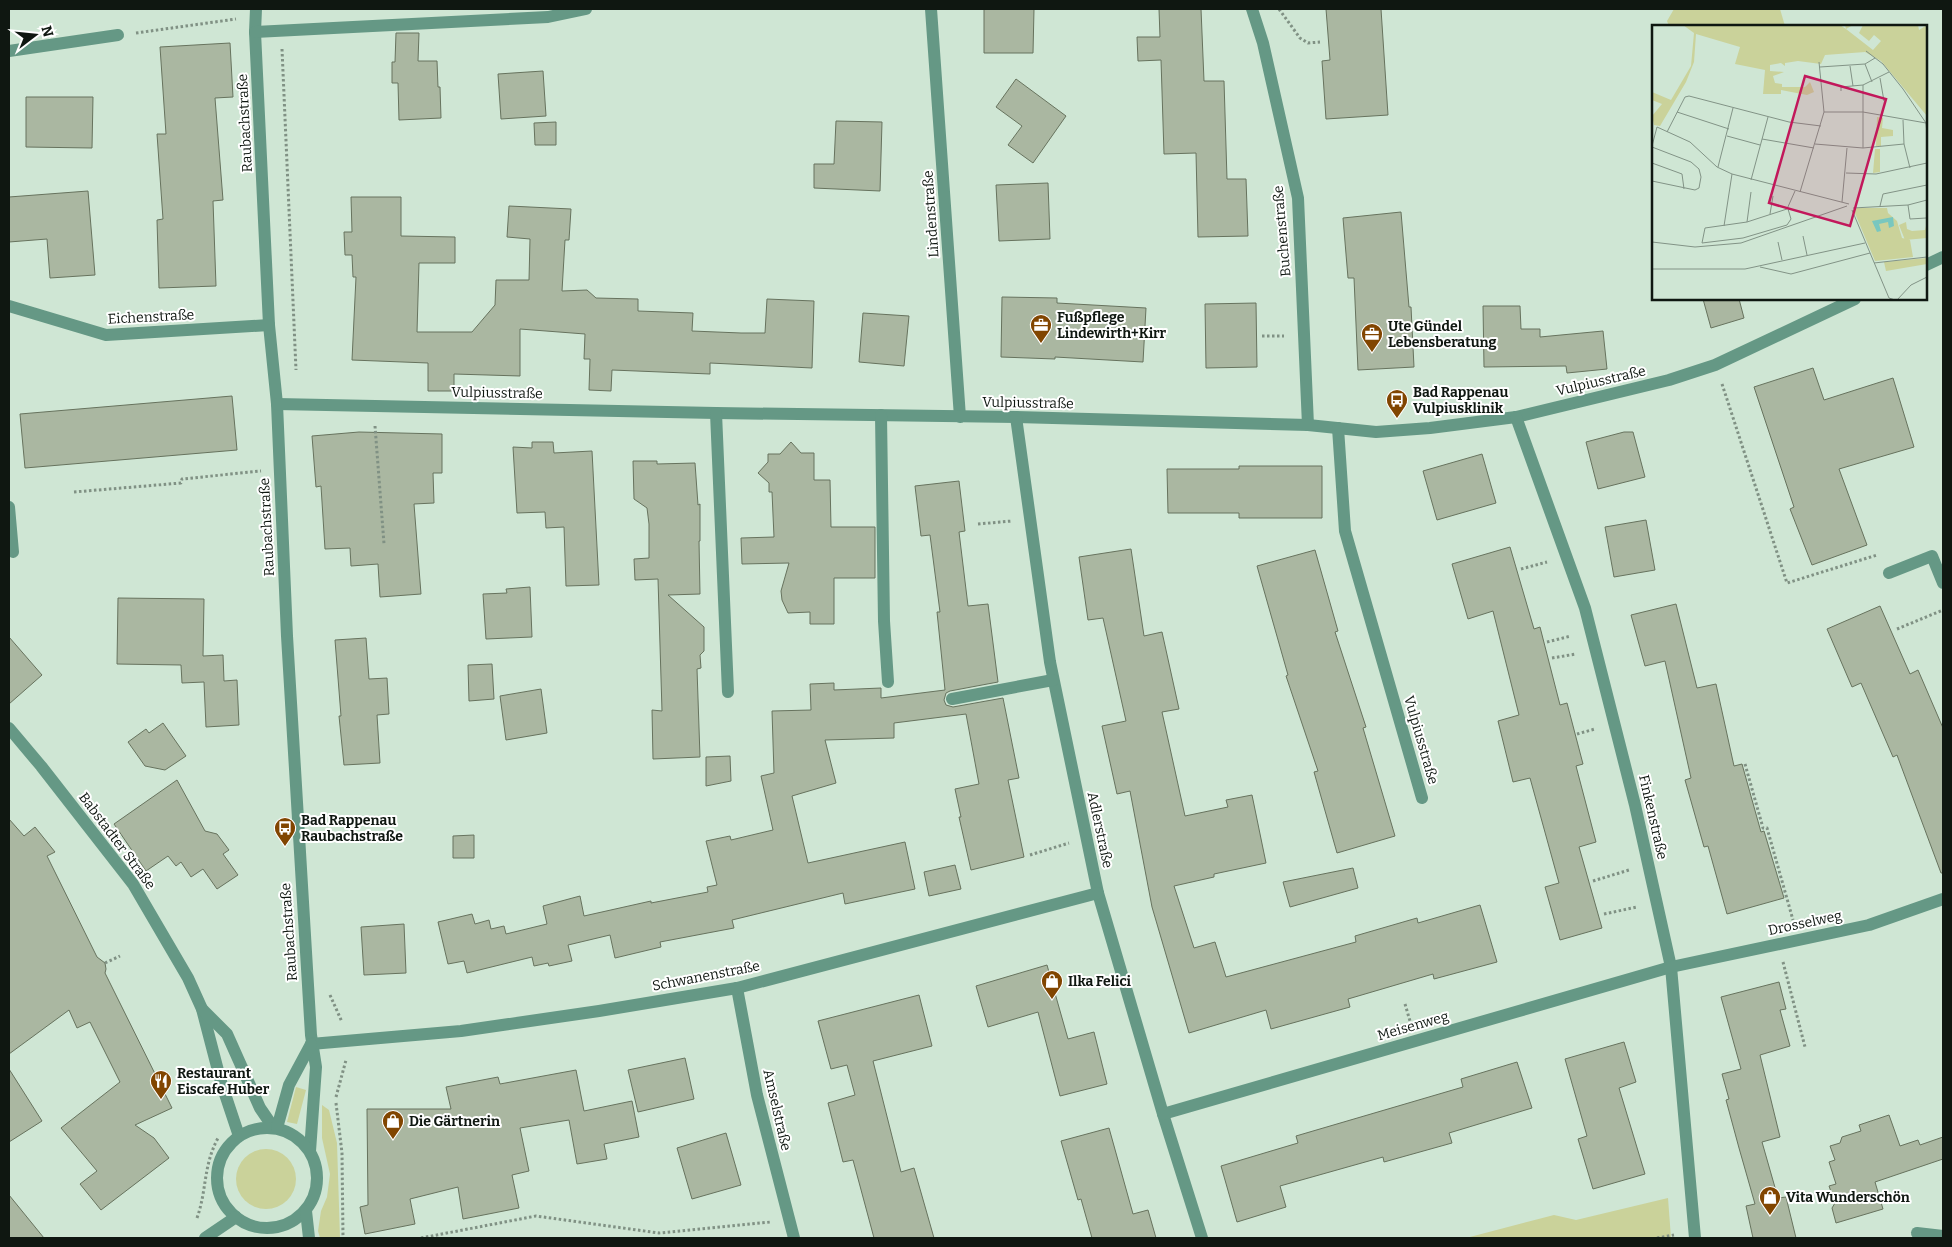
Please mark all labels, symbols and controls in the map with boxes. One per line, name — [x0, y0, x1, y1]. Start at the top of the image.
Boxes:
north arrow — [10, 10, 60, 60]
text: N — [37, 24, 57, 39]
inset map — [1652, 25, 1927, 300]
street label: Raubachstraße — [234, 73, 256, 173]
street label: Lindenstraße — [919, 170, 943, 258]
street label: Buchenstraße — [1270, 185, 1294, 277]
street label: Eichenstraße — [107, 306, 195, 328]
place label: Fußpflege Lindewirth+Kirr — [1057, 309, 1167, 342]
office icon: Fußpflege Lindewirth+Kirr — [1029, 313, 1053, 344]
place label: Ute Gündel Lebensberatung — [1388, 318, 1497, 351]
office icon: Ute Gündel Lebensberatung — [1360, 322, 1384, 353]
street label: Vulpiusstraße — [1555, 362, 1647, 400]
street label: Vulpiusstraße — [451, 384, 543, 402]
place label: Bad Rappenau Vulpiusklinik — [1413, 384, 1508, 417]
bus stop icon: Bad Rappenau Vulpiusklinik — [1385, 388, 1409, 419]
street label: Vulpiusstraße — [982, 394, 1074, 412]
street label: Raubachstraße — [256, 477, 278, 577]
street label: Vulpiusstraße — [1400, 694, 1442, 786]
street label: Finkenstraße — [1635, 773, 1671, 861]
street label: Babstadter Straße — [75, 789, 159, 893]
street label: Adlerstraße — [1084, 790, 1116, 870]
place label: Bad Rappenau Raubachstraße — [301, 812, 403, 845]
bus stop icon: Bad Rappenau Raubachstraße — [273, 816, 297, 847]
street label: Raubachstraße — [277, 882, 301, 982]
street label: Drosselweg — [1767, 907, 1844, 939]
street label: Schwanenstraße — [651, 957, 761, 995]
shop icon: Ilka Felici — [1040, 969, 1064, 1000]
place label: Ilka Felici — [1068, 973, 1132, 990]
street label: Meisenweg — [1375, 1008, 1451, 1044]
place label: Restaurant Eiscafe Huber — [177, 1065, 270, 1098]
street label: Amselstraße — [759, 1068, 795, 1152]
restaurant icon: Restaurant Eiscafe Huber — [149, 1069, 173, 1100]
shop icon: Die Gärtnerin — [381, 1109, 405, 1140]
place label: Die Gärtnerin — [409, 1113, 500, 1130]
shop icon: Vita Wunderschön — [1758, 1185, 1782, 1216]
place label: Vita Wunderschön — [1786, 1189, 1910, 1206]

